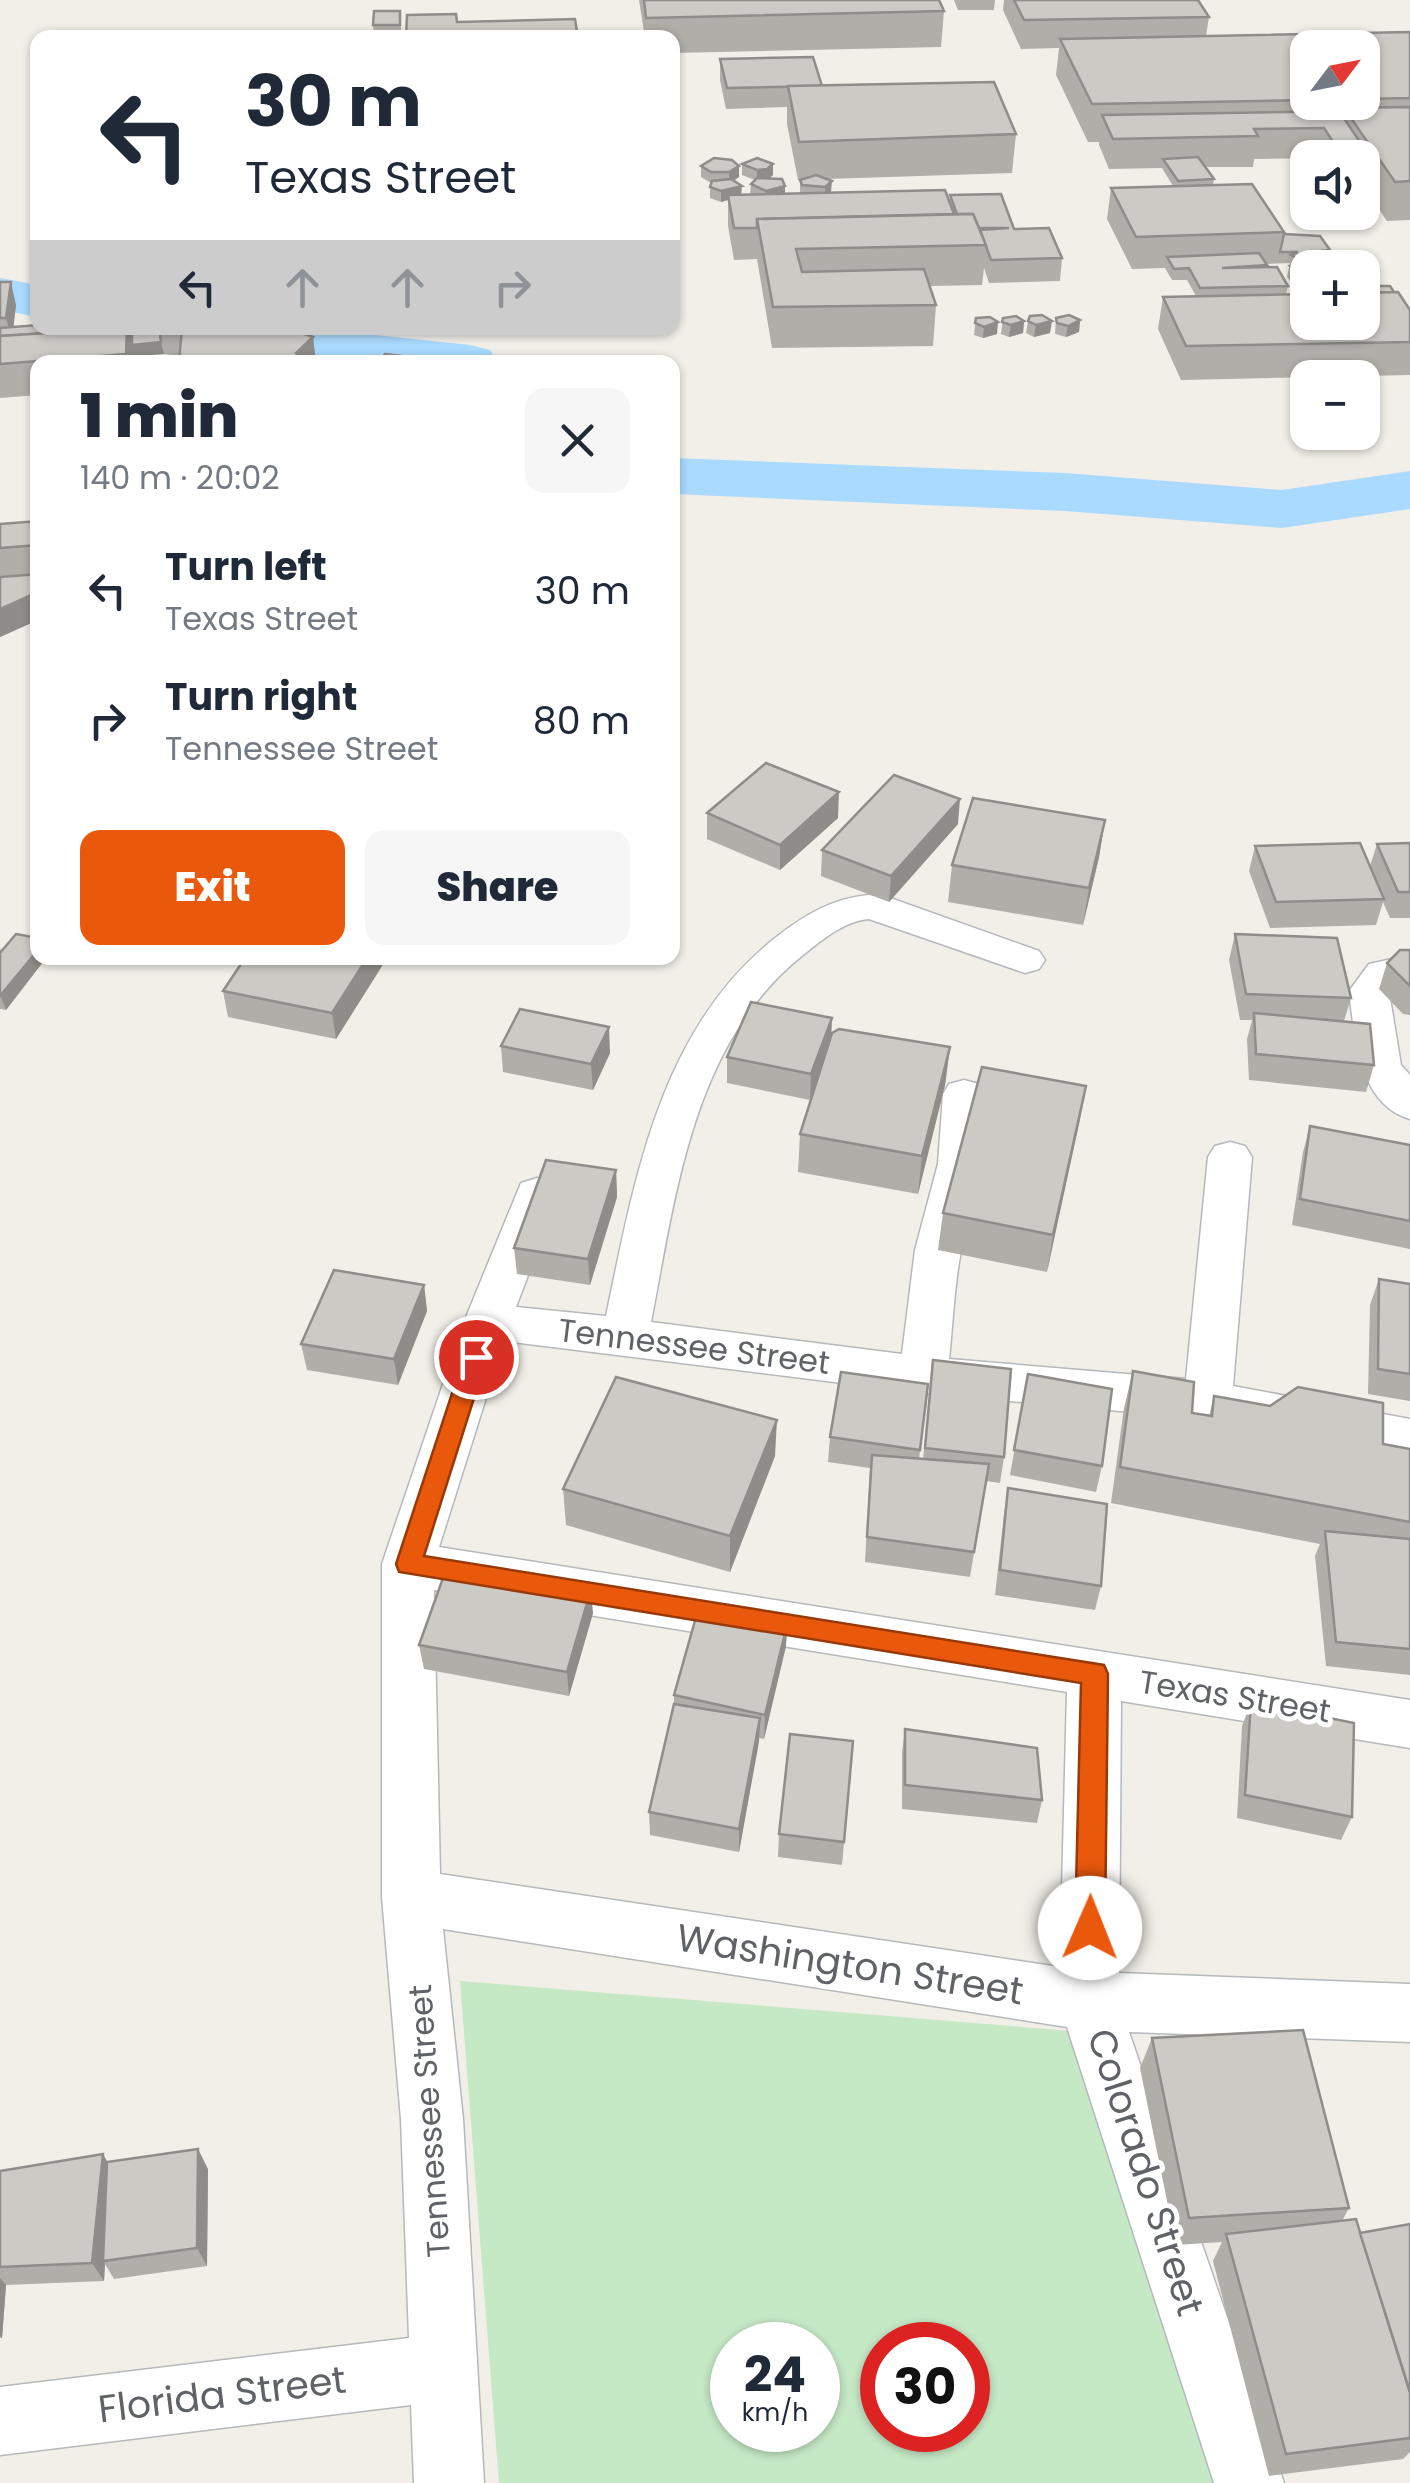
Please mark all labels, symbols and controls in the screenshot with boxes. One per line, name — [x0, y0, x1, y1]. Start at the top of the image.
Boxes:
north arrow — [1290, 30, 1380, 120]
map controls — [1290, 30, 1380, 450]
text: 30 m — [245, 52, 422, 151]
icon: left — [80, 70, 210, 200]
button: sound — [1290, 140, 1380, 230]
text: Texas Street — [245, 146, 517, 209]
button: + — [1290, 250, 1380, 340]
icon: left — [170, 260, 225, 315]
icon: ahead — [275, 260, 330, 315]
icon: ahead — [380, 260, 435, 315]
icon: right — [485, 260, 540, 315]
button: − — [1290, 360, 1380, 450]
text: 1 min — [80, 374, 238, 458]
button: close — [525, 388, 630, 493]
text: 140 m · 20:02 — [80, 455, 280, 500]
text: Turn left — [165, 540, 327, 593]
icon: left — [80, 563, 135, 618]
text: 30 m — [534, 564, 630, 617]
text: Texas Street — [165, 596, 358, 641]
text: Turn right — [165, 670, 357, 723]
icon: right — [80, 693, 135, 748]
text: 80 m — [533, 694, 630, 747]
text: Tennessee Street — [165, 726, 438, 771]
button: Exit — [80, 830, 345, 945]
button: Share — [365, 830, 630, 945]
street label: Tennessee Street — [556, 1307, 832, 1385]
pin — [434, 1315, 519, 1400]
icon: arrive — [449, 1330, 504, 1385]
street label: Texas Street — [1136, 1659, 1334, 1733]
position arrow — [1038, 1876, 1142, 1980]
street label: Washington Street — [673, 1910, 1027, 2018]
street label: Tennessee Street — [397, 1983, 461, 2259]
street label: Colorado Street — [1075, 2022, 1217, 2322]
speed limit sign: 30 — [860, 2322, 990, 2452]
text: 24 — [744, 2339, 806, 2410]
street label: Florida Street — [95, 2353, 349, 2435]
text: km/h — [742, 2395, 808, 2430]

